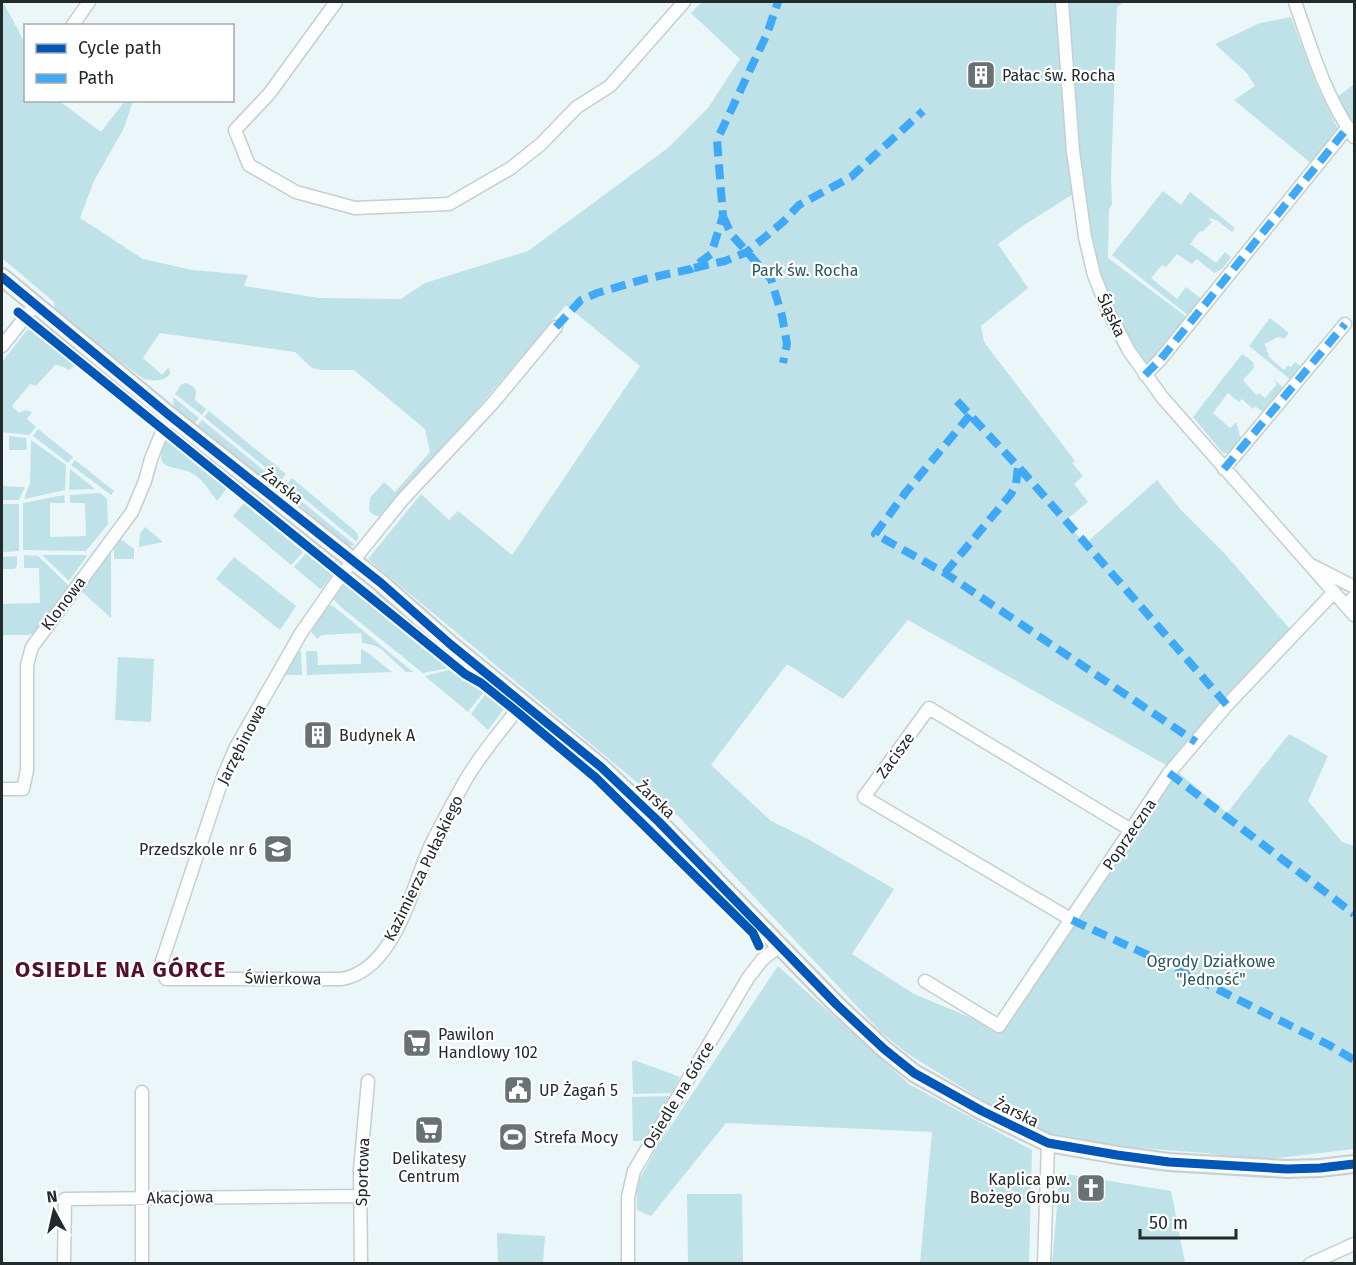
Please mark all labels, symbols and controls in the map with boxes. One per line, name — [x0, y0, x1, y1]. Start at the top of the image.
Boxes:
legend — [24, 24, 234, 102]
text: Cycle path — [78, 37, 162, 59]
building icon: Pałac św. Rocha — [965, 59, 997, 91]
place label: Pałac św. Rocha — [1002, 66, 1115, 85]
text: Path — [78, 67, 114, 89]
park label: Park św. Rocha — [752, 261, 858, 280]
street label: Śląska — [1092, 290, 1131, 341]
street label: Żarska — [258, 464, 308, 508]
street label: Klonowa — [37, 573, 90, 634]
street label: Jarzębinowa — [213, 701, 270, 788]
building icon: Budynek A — [302, 719, 334, 751]
place label: Budynek A — [339, 726, 416, 745]
street label: Zacisze — [872, 729, 918, 782]
street label: Żarska — [632, 776, 680, 822]
street label: Kazimierza Pułaskiego — [380, 792, 467, 944]
street label: Poprzeczna — [1099, 795, 1160, 874]
school or university icon: Przedszkole nr 6 — [262, 833, 294, 865]
place label: Przedszkole nr 6 — [139, 840, 257, 859]
park label: Ogrody Działkowe "Jedność" — [1147, 952, 1275, 989]
district label: OSIEDLE NA GÓRCE — [15, 956, 227, 983]
street label: Świerkowa — [244, 967, 322, 989]
place label: Pawilon Handlowy 102 — [438, 1025, 538, 1062]
supermarket icon: Pawilon Handlowy 102 — [401, 1027, 433, 1059]
street label: Osiedle na Górce — [639, 1038, 718, 1153]
public building icon: UP Żagań 5 — [502, 1074, 534, 1106]
place label: UP Żagań 5 — [539, 1080, 618, 1100]
street label: Żarska — [992, 1093, 1042, 1131]
supermarket icon: Delikatesy Centrum — [413, 1114, 445, 1146]
sports icon: Strefa Mocy — [497, 1121, 529, 1153]
place label: Strefa Mocy — [534, 1128, 618, 1147]
street label: Sportowa — [352, 1137, 373, 1207]
place label: Delikatesy Centrum — [392, 1149, 466, 1186]
place label: Kaplica pw. Bożego Grobu — [970, 1170, 1070, 1207]
church icon: Kaplica pw. Bożego Grobu — [1075, 1172, 1107, 1204]
north arrow — [24, 1181, 84, 1241]
text: N — [45, 1186, 59, 1207]
street label: Akacjowa — [146, 1187, 214, 1208]
scale bar — [1140, 1202, 1236, 1240]
text: 50 m — [1149, 1212, 1188, 1234]

